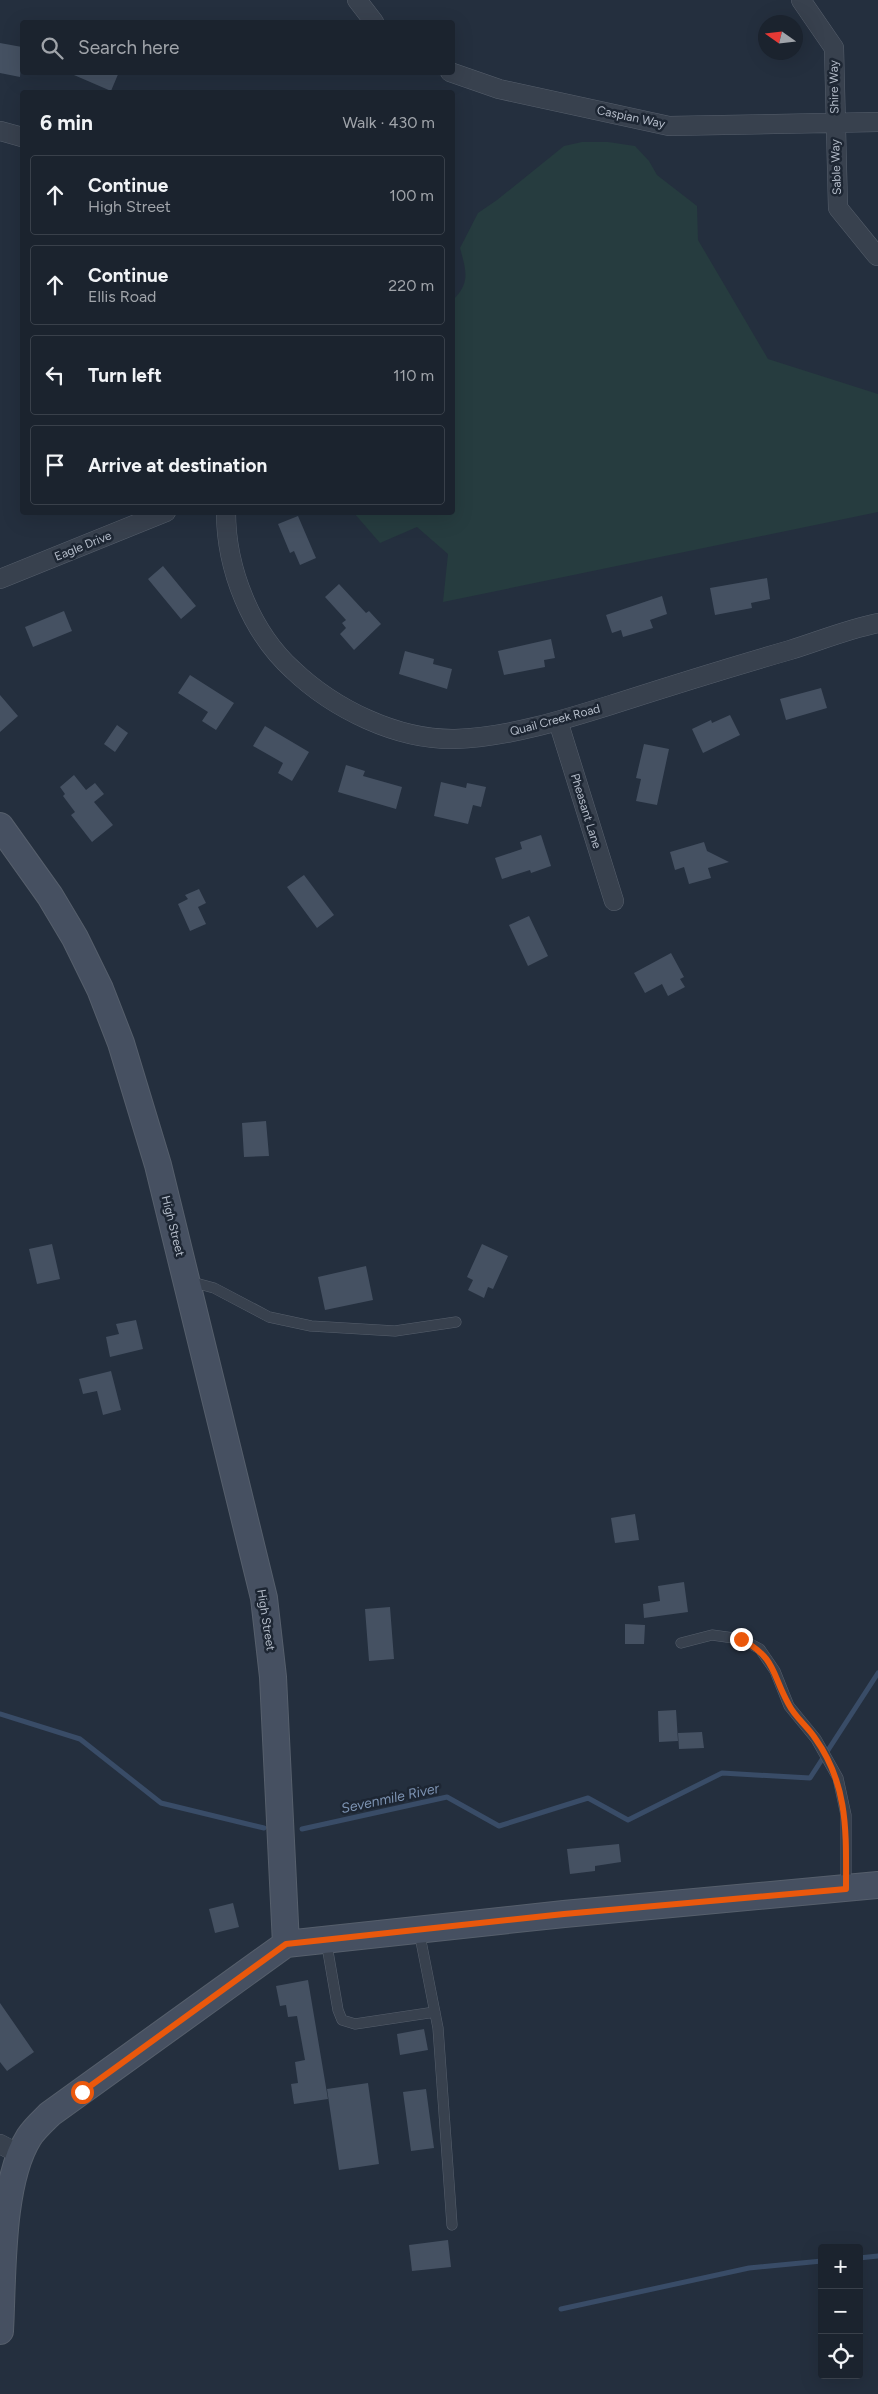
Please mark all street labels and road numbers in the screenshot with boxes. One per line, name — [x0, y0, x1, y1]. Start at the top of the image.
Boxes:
street label: Shire Way — [827, 59, 841, 114]
street label: Caspian Way — [596, 103, 667, 131]
street label: Sable Way — [828, 138, 844, 195]
street label: Eagle Drive — [52, 528, 114, 564]
street label: Quail Creek Road — [508, 701, 602, 739]
street label: Pheasant Lane — [568, 772, 604, 851]
street label: High Street — [159, 1194, 187, 1258]
street label: High Street — [254, 1588, 278, 1652]

